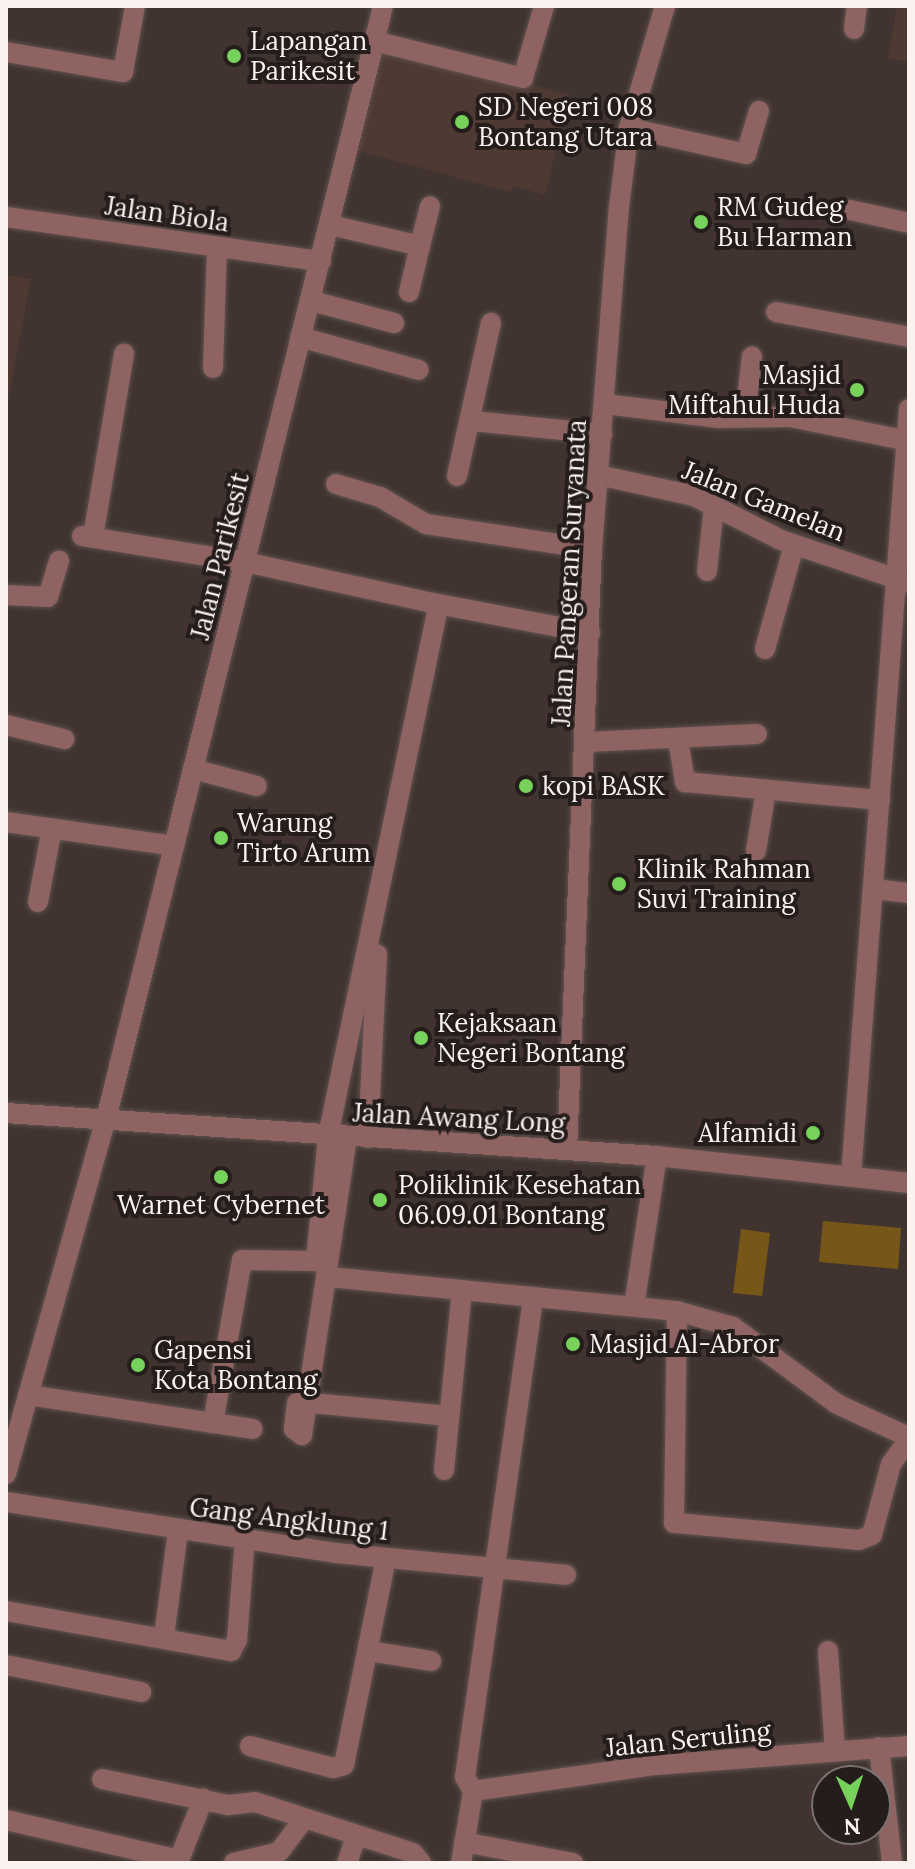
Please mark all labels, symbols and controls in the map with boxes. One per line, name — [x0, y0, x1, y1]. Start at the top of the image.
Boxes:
place label: Lapangan Parikesit — [250, 25, 367, 86]
marker: Lapangan Parikesit — [225, 47, 243, 65]
place label: SD Negeri 008 Bontang Utara — [478, 91, 653, 152]
marker: SD Negeri 008 Bontang Utara — [453, 113, 471, 131]
street label: Jalan Biola — [103, 190, 231, 238]
place label: RM Gudeg Bu Harman — [717, 191, 853, 252]
marker: RM Gudeg Bu Harman — [692, 213, 710, 231]
place label: Masjid Miftahul Huda — [668, 359, 841, 420]
marker: Masjid Miftahul Huda — [848, 381, 866, 399]
street label: Jalan Pangeran Suryanata — [545, 419, 593, 727]
street label: Jalan Gamelan — [678, 454, 850, 548]
street label: Jalan Parikesit — [184, 469, 256, 643]
place label: kopi BASK — [542, 770, 665, 802]
marker: kopi BASK — [517, 777, 535, 795]
place label: Warung Tirto Arum — [237, 807, 371, 868]
marker: Warung Tirto Arum — [212, 829, 230, 847]
place label: Klinik Rahman Suvi Training — [637, 853, 811, 914]
marker: Klinik Rahman Suvi Training — [608, 873, 630, 895]
place label: Kejaksaan Negeri Bontang — [437, 1007, 625, 1068]
marker: Kejaksaan Negeri Bontang — [412, 1029, 430, 1047]
street label: Jalan Awang Long — [352, 1097, 566, 1139]
place label: Alfamidi — [698, 1117, 797, 1149]
marker: Alfamidi — [804, 1124, 822, 1142]
marker: Warnet Cybernet — [212, 1168, 230, 1186]
place label: Poliklinik Kesehatan 06.09.01 Bontang — [398, 1169, 641, 1230]
place label: Warnet Cybernet — [117, 1189, 325, 1221]
marker: Poliklinik Kesehatan 06.09.01 Bontang — [369, 1189, 391, 1211]
place label: Masjid Al-Abror — [589, 1328, 779, 1360]
place label: Gapensi Kota Bontang — [154, 1334, 317, 1396]
marker: Masjid Al-Abror — [564, 1335, 582, 1353]
marker: Gapensi Kota Bontang — [129, 1356, 147, 1374]
street label: Gang Angklung 1 — [188, 1491, 390, 1547]
street label: Jalan Seruling — [604, 1715, 772, 1763]
north arrow — [811, 1765, 891, 1845]
text: N — [843, 1813, 861, 1841]

